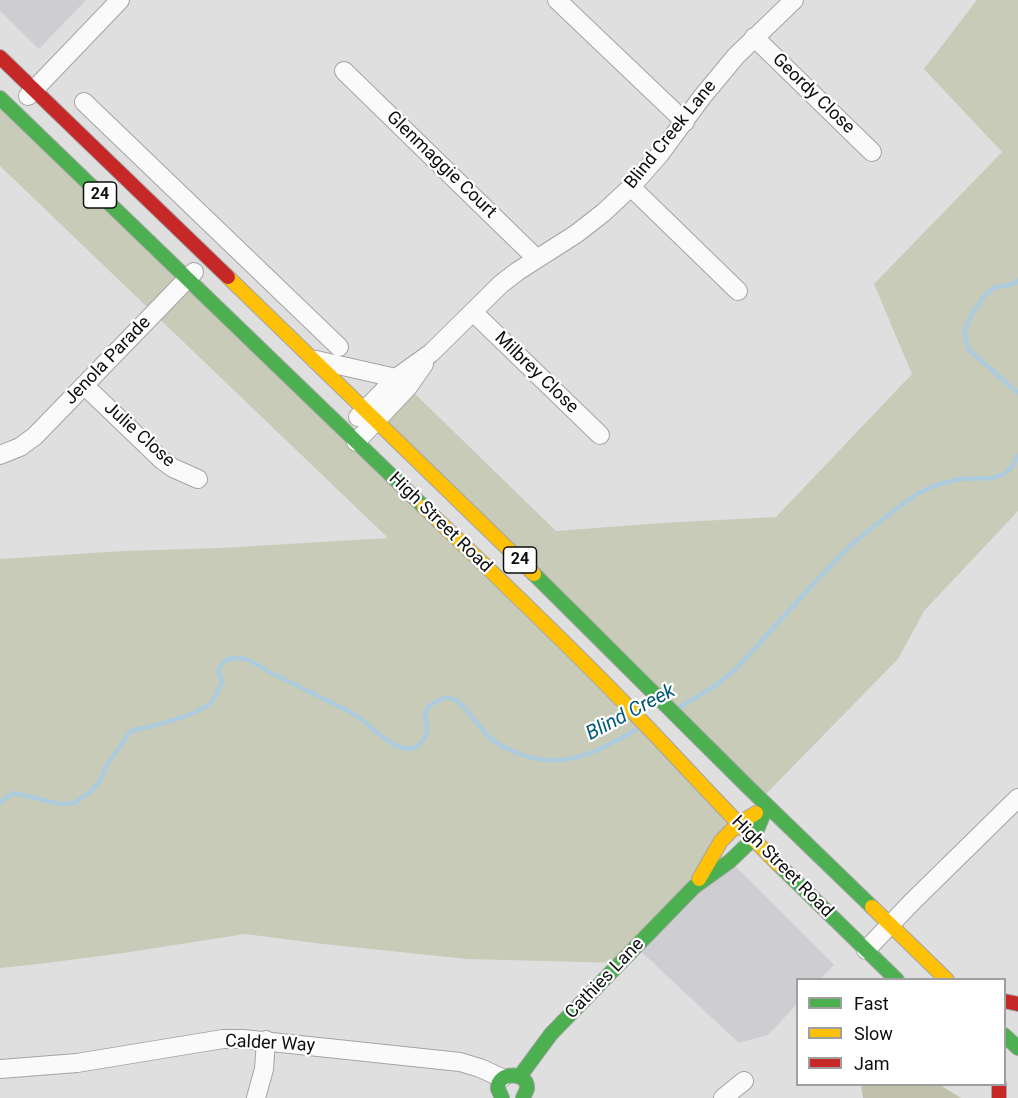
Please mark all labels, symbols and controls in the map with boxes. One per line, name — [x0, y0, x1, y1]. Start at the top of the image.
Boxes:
street label: Geordy Close — [767, 49, 859, 139]
street label: Blind Creek Lane — [620, 76, 722, 194]
street label: Glenmaggie Court — [381, 107, 501, 223]
road number: 24 — [84, 182, 116, 208]
street label: Jenola Parade — [60, 312, 156, 410]
street label: Milbrey Close — [490, 328, 582, 418]
street label: Julie Close — [99, 398, 179, 472]
street label: High Street Road — [384, 468, 496, 578]
road number: 24 — [504, 547, 536, 573]
water label: Blind Creek — [582, 680, 680, 746]
street label: High Street Road — [727, 812, 837, 922]
street label: Cathies Lane — [561, 934, 649, 1024]
legend — [796, 978, 1006, 1086]
text: Fast — [854, 993, 889, 1014]
text: Slow — [854, 1023, 893, 1044]
street label: Calder Way — [224, 1031, 316, 1057]
text: Jam — [854, 1053, 890, 1074]

